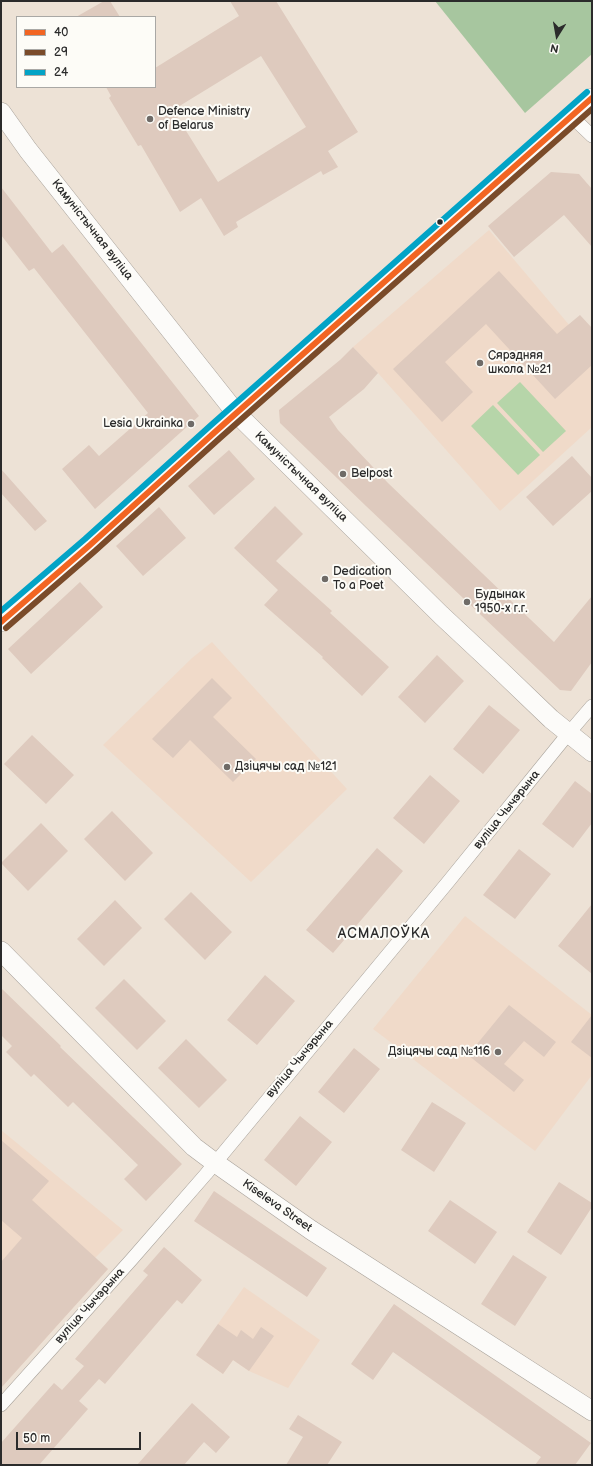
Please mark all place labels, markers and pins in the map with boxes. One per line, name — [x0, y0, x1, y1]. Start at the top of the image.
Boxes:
place label: Defence Ministry of Belarus — [158, 105, 250, 133]
marker: Defence Ministry of Belarus — [145, 114, 155, 124]
unlabelled marker — [435, 217, 445, 227]
place label: Сярэдняя школа №21 — [488, 349, 551, 377]
marker: Сярэдняя школа №21 — [475, 358, 485, 368]
place label: Lesia Ukrainka — [103, 417, 183, 431]
marker: Lesia Ukrainka — [186, 419, 196, 429]
place label: Belpost — [351, 467, 392, 481]
marker: Belpost — [338, 469, 348, 479]
place label: Dedication To a Poet — [333, 565, 392, 593]
marker: Dedication To a Poet — [320, 574, 330, 584]
place label: Будынак 1950-х г.г. — [475, 588, 528, 616]
marker: Будынак 1950-х г.г. — [462, 597, 472, 607]
place label: Дзіцячы сад №121 — [235, 760, 337, 774]
marker: Дзіцячы сад №121 — [222, 762, 232, 772]
place label: Дзіцячы сад №116 — [388, 1045, 490, 1059]
marker: Дзіцячы сад №116 — [493, 1047, 503, 1057]

